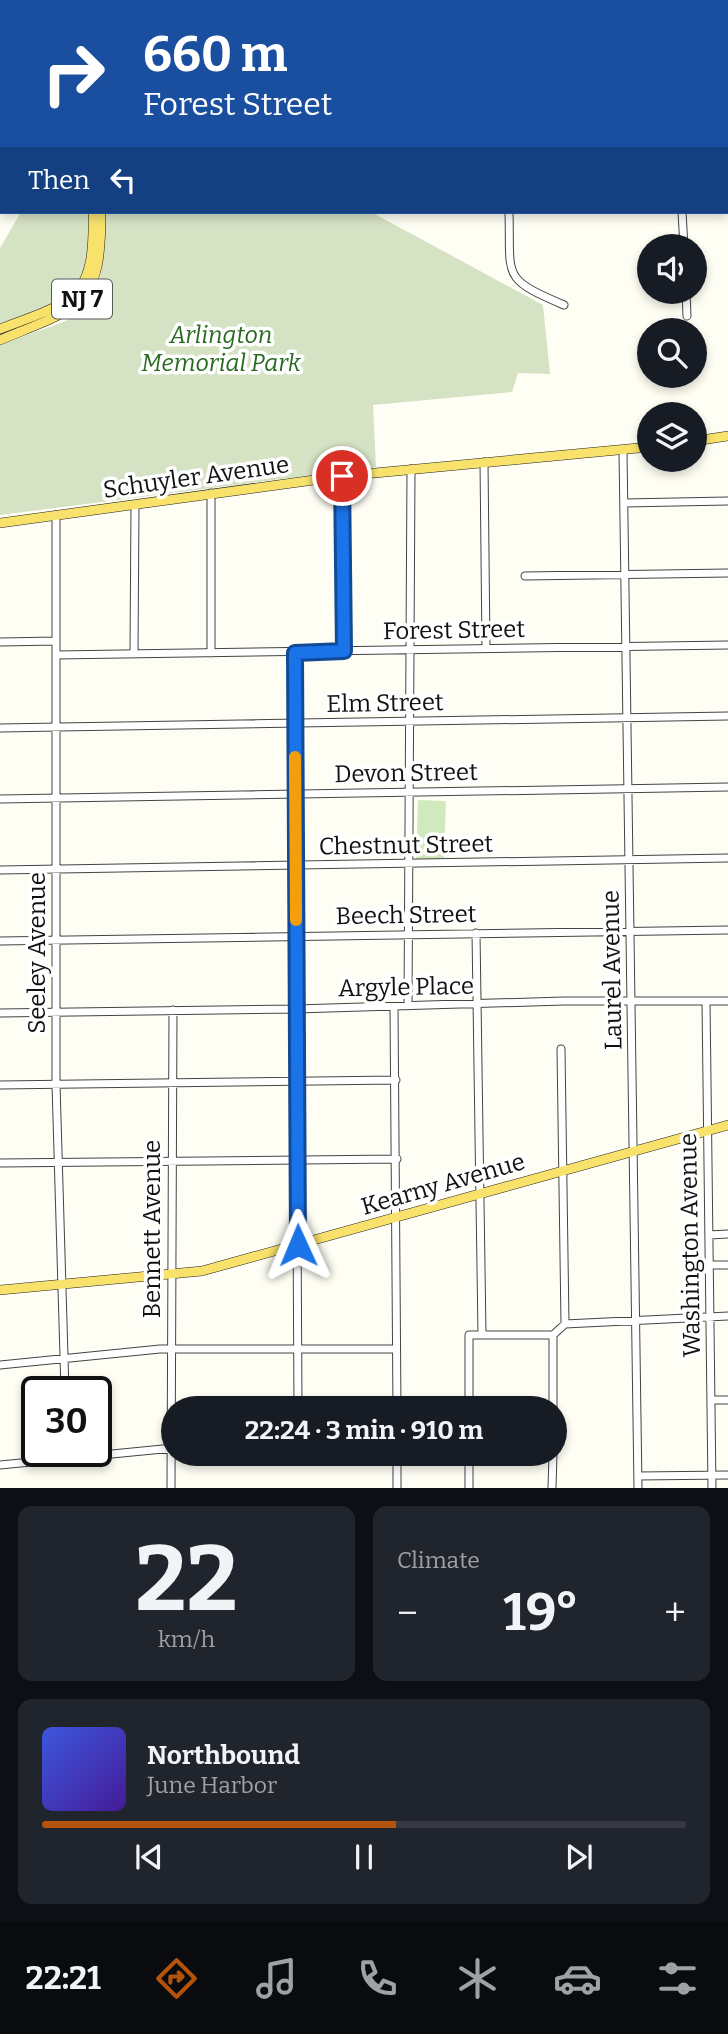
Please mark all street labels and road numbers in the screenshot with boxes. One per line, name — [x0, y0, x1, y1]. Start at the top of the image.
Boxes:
road number: NJ 7 — [52, 280, 112, 318]
street label: Schuyler Avenue — [101, 450, 291, 504]
street label: Forest Street — [383, 615, 526, 645]
street label: Elm Street — [326, 688, 444, 718]
street label: Devon Street — [334, 758, 478, 788]
street label: Chestnut Street — [319, 829, 494, 861]
street label: Seeley Avenue — [23, 872, 51, 1034]
street label: Laurel Avenue — [597, 890, 627, 1050]
street label: Beech Street — [335, 900, 477, 930]
street label: Argyle Place — [338, 972, 474, 1002]
street label: Washington Avenue — [674, 1133, 706, 1357]
street label: Bennett Avenue — [138, 1140, 166, 1318]
street label: Kearny Avenue — [358, 1147, 528, 1221]

